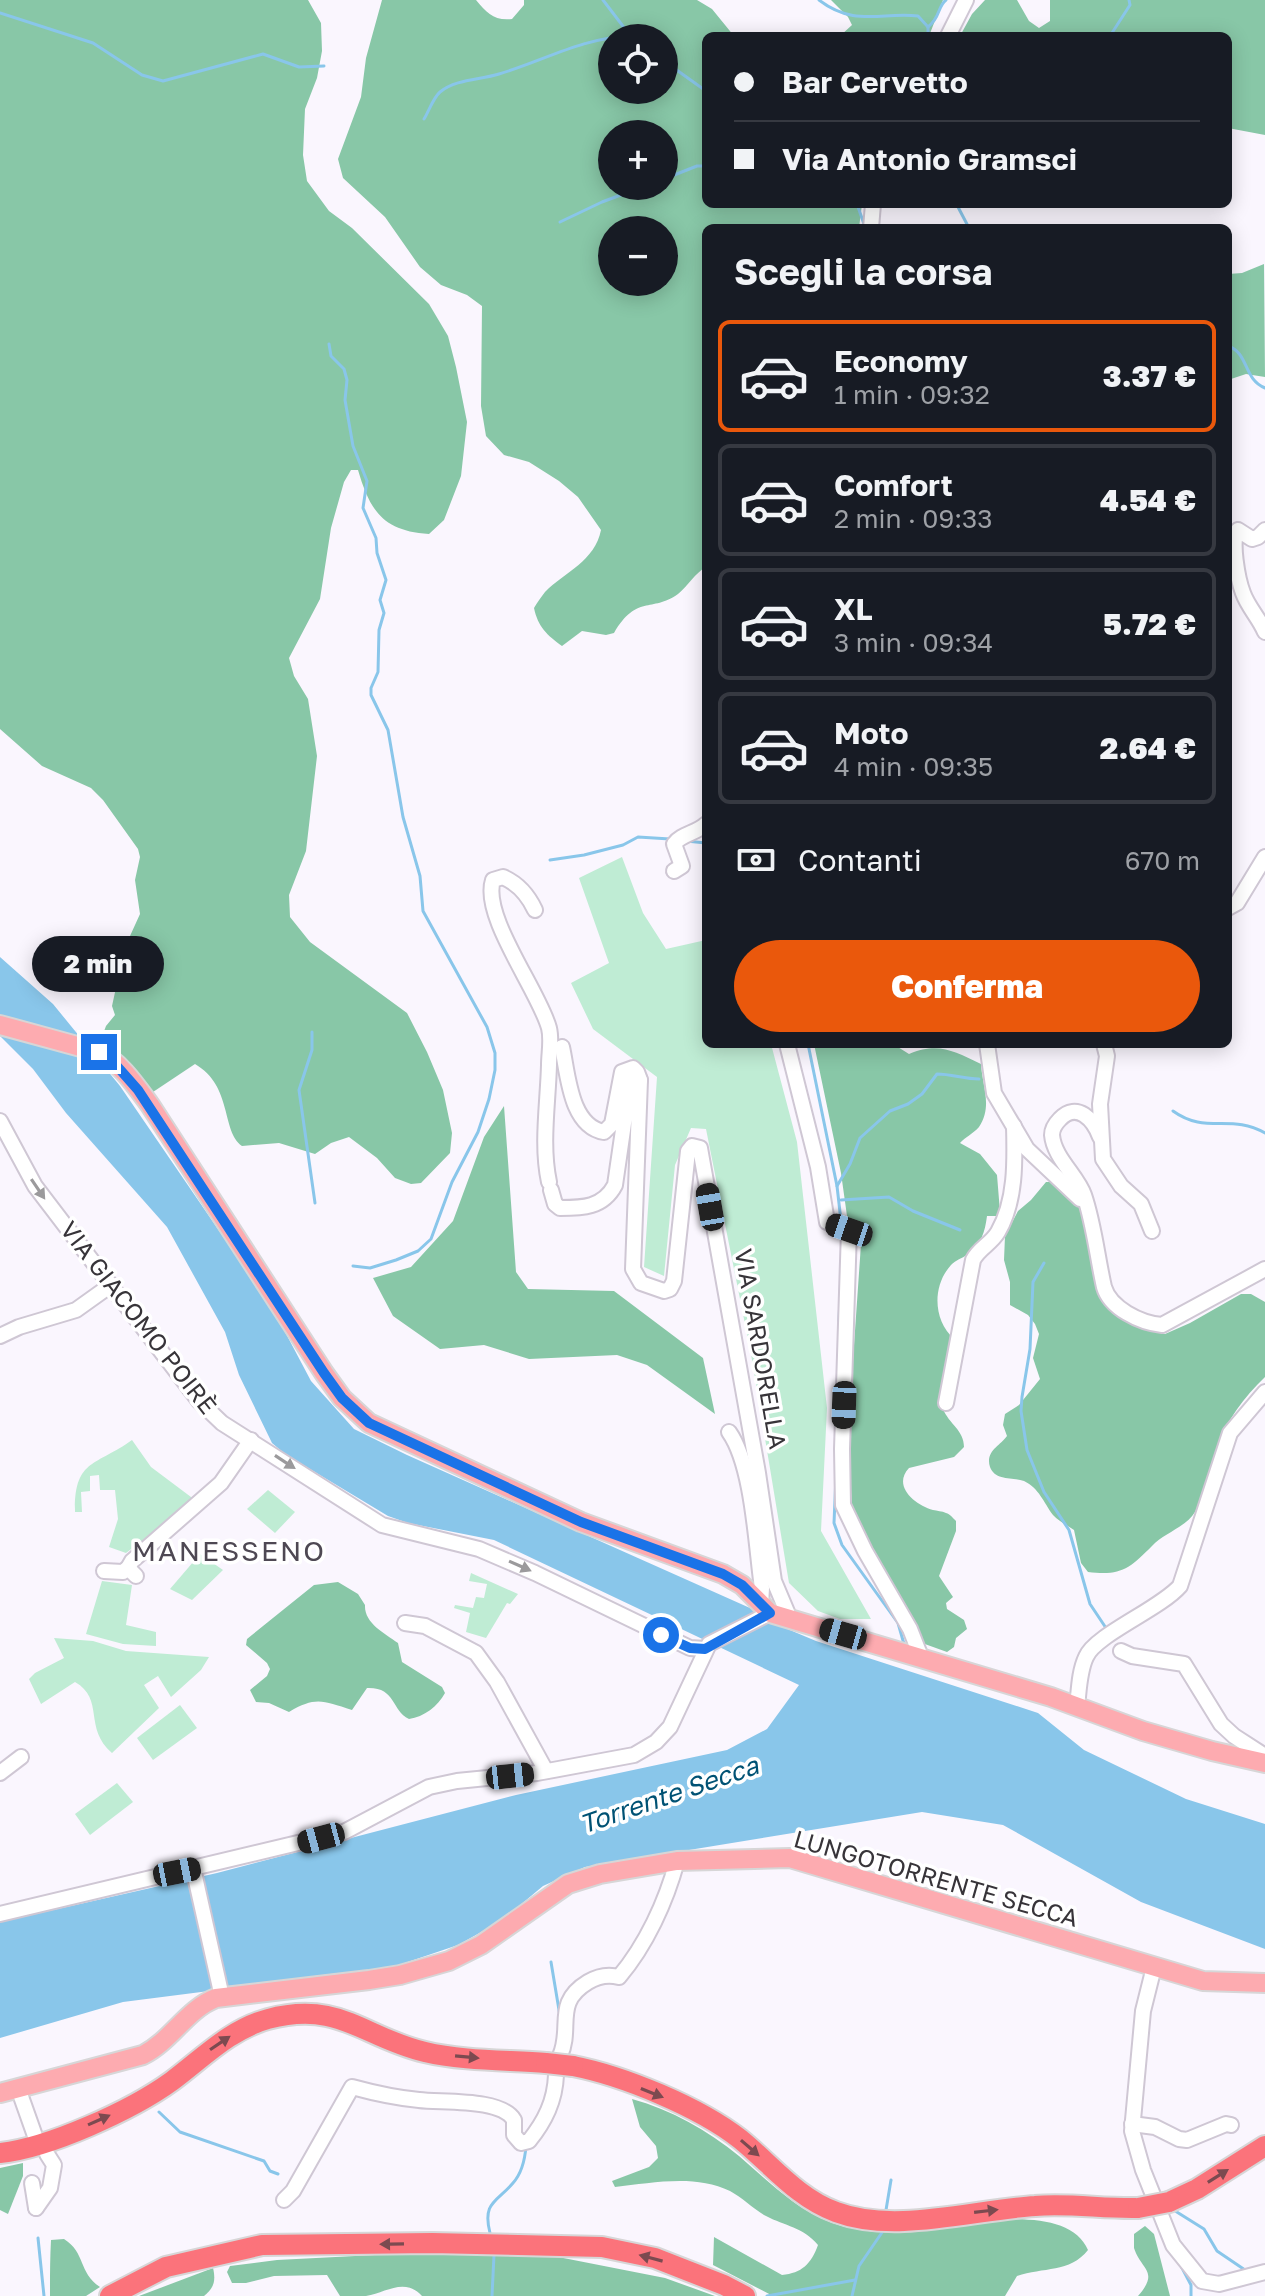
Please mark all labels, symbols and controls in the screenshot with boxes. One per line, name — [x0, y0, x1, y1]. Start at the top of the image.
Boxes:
map controls — [598, 24, 678, 296]
button: locate — [598, 24, 678, 104]
text: Bar Cervetto — [782, 64, 968, 100]
button: + — [598, 120, 678, 200]
text: Via Antonio Gramsci — [782, 141, 1077, 177]
button: − — [598, 216, 678, 296]
text: Scegli la corsa — [734, 250, 992, 293]
icon: car — [738, 340, 810, 412]
text: Economy — [834, 343, 968, 379]
text: 3.37 € — [1103, 358, 1196, 394]
text: 1 min · 09:32 — [834, 379, 990, 410]
icon: car — [738, 464, 810, 536]
text: Comfort — [834, 467, 953, 503]
text: 4.54 € — [1100, 482, 1196, 518]
text: 2 min · 09:33 — [834, 503, 992, 534]
icon: car — [738, 588, 810, 660]
text: XL — [834, 591, 873, 627]
text: 5.72 € — [1103, 606, 1196, 642]
text: 3 min · 09:34 — [834, 627, 993, 658]
icon: car — [738, 712, 810, 784]
text: Moto — [834, 715, 909, 751]
text: 2.64 € — [1100, 730, 1196, 766]
text: 4 min · 09:35 — [834, 751, 993, 782]
icon: cash — [734, 838, 778, 882]
text: Contanti — [798, 842, 922, 878]
text: 670 m — [1125, 845, 1200, 876]
callout: 2 min — [33, 936, 165, 992]
button: Conferma — [734, 940, 1200, 1032]
text: 2 min — [64, 948, 132, 979]
route end — [81, 1034, 117, 1070]
one-way arrow — [30, 1179, 45, 1200]
car — [694, 1181, 726, 1233]
car — [822, 1211, 876, 1249]
street label: VIA GIACOMO POIRÈ — [55, 1215, 223, 1419]
street label: VIA SARDORELLA — [730, 1246, 793, 1451]
car — [831, 1381, 857, 1429]
one-way arrow — [274, 1454, 296, 1469]
district label: MANESSENO — [132, 1534, 326, 1567]
one-way arrow — [508, 1560, 531, 1573]
car — [817, 1616, 869, 1652]
route start — [643, 1617, 679, 1653]
water label: Torrente Secca — [575, 1749, 763, 1840]
car — [485, 1762, 535, 1790]
car — [295, 1820, 347, 1856]
street label: LUNGOTORRENTE SECCA — [791, 1823, 1082, 1932]
car — [151, 1856, 203, 1888]
one-way arrow — [210, 2036, 231, 2051]
one-way arrow — [455, 2051, 480, 2064]
one-way arrow — [640, 2086, 664, 2099]
one-way arrow — [87, 2113, 110, 2127]
one-way arrow — [740, 2139, 760, 2156]
one-way arrow — [1207, 2170, 1229, 2184]
one-way arrow — [974, 2204, 999, 2217]
one-way arrow — [379, 2237, 404, 2250]
one-way arrow — [638, 2251, 662, 2264]

